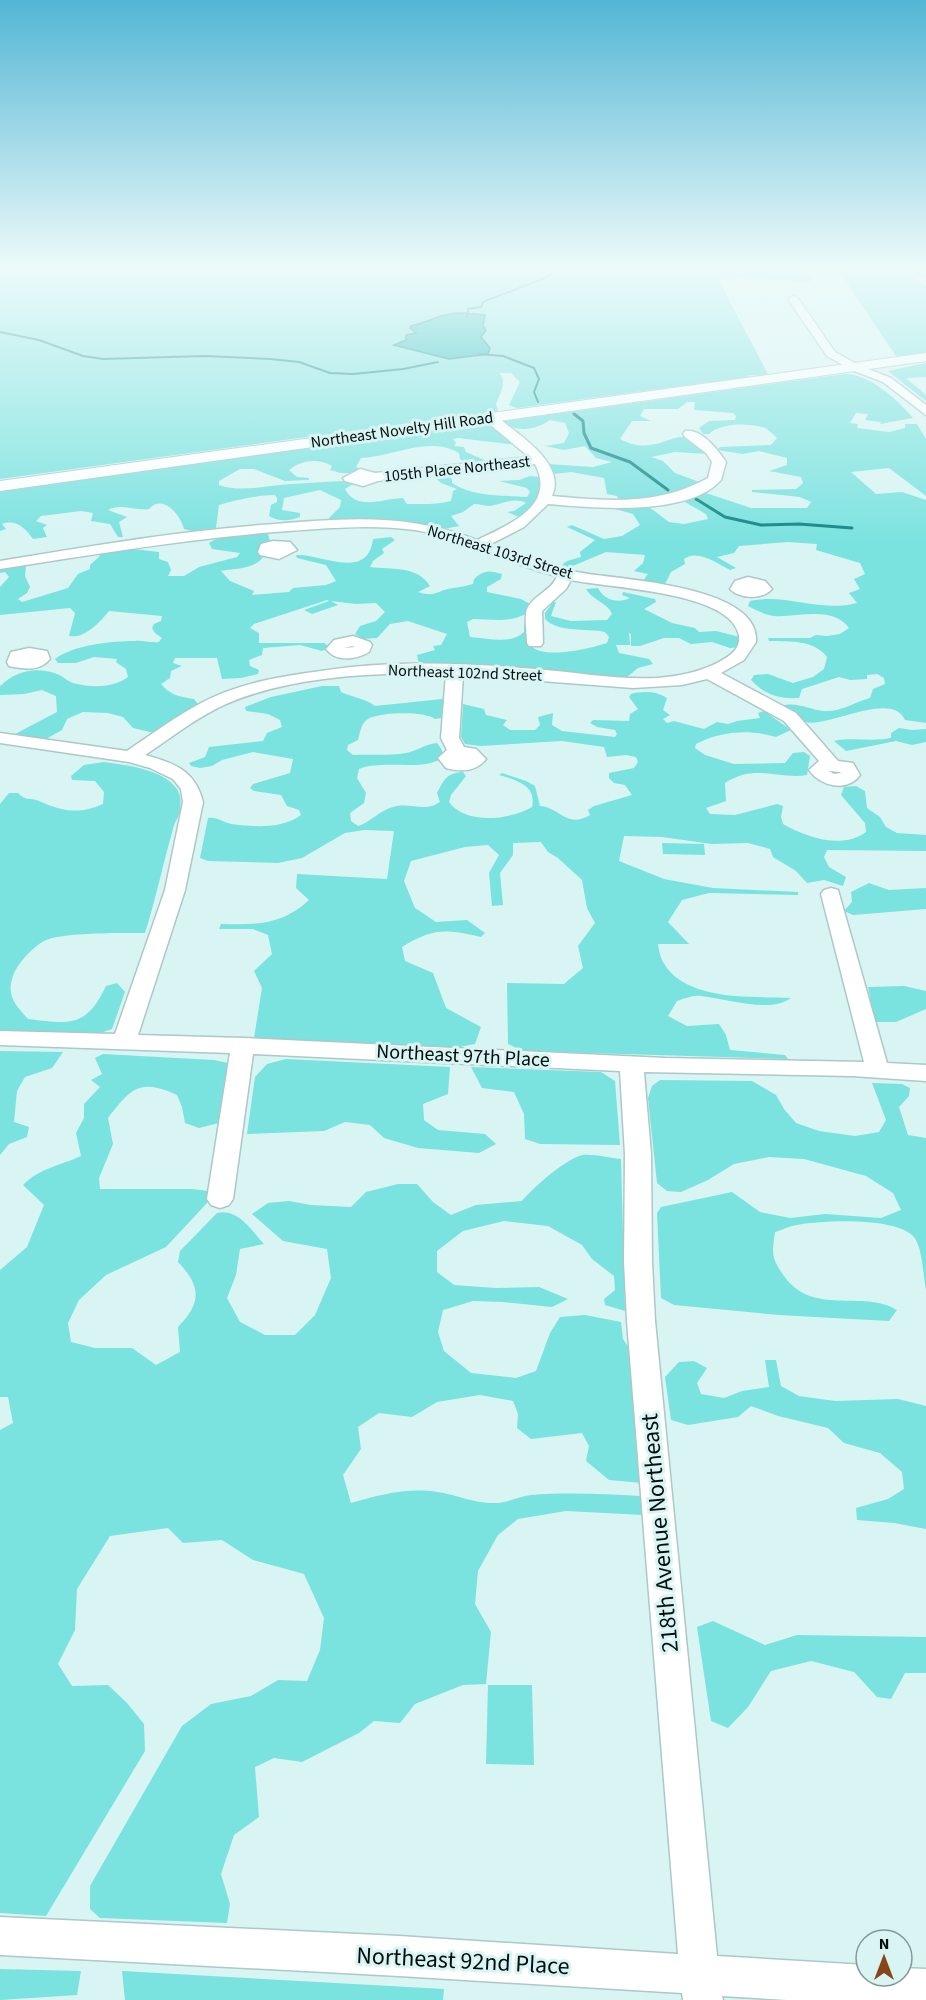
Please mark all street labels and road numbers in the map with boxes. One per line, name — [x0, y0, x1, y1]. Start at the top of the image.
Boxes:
street label: Northeast Novelty Hill Road — [309, 406, 495, 454]
street label: 105th Place Northeast — [383, 450, 532, 488]
street label: Northeast 103rd Street — [425, 519, 576, 585]
street label: Northeast 102nd Street — [388, 659, 543, 687]
street label: Northeast 97th Place — [376, 1037, 550, 1075]
street label: 218th Avenue Northeast — [632, 1412, 688, 1654]
street label: Northeast 92nd Place — [356, 1938, 570, 1984]

